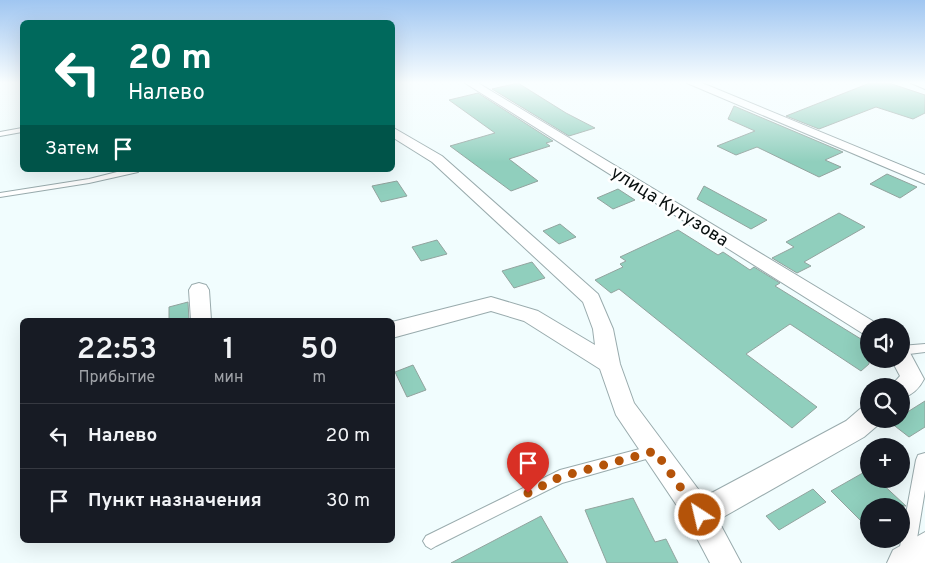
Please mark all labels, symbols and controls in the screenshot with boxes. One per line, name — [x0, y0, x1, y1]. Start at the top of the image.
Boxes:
text: 20 m — [128, 37, 212, 81]
icon: left — [45, 40, 110, 105]
text: Налево — [128, 80, 205, 107]
icon: arrive — [109, 135, 137, 163]
text: Затем — [45, 137, 99, 161]
street label: улица Кутузова — [606, 162, 732, 253]
map controls — [860, 318, 910, 548]
button: sound — [860, 318, 910, 368]
text: 22:53 — [77, 332, 157, 369]
text: 1 — [223, 332, 235, 369]
text: 50 — [300, 332, 338, 369]
text: Прибытие — [78, 368, 155, 388]
text: мин — [214, 368, 244, 388]
text: m — [313, 368, 326, 388]
button: search — [860, 378, 910, 428]
icon: left — [45, 422, 73, 450]
text: Налево — [88, 424, 157, 448]
text: 20 m — [326, 424, 370, 448]
button: + — [860, 438, 910, 488]
pin — [507, 442, 549, 493]
icon: arrive — [514, 449, 542, 477]
icon: arrive — [45, 487, 73, 515]
position arrow — [673, 488, 725, 540]
text: Пункт назначения — [88, 489, 262, 513]
text: 30 m — [326, 489, 370, 513]
button: − — [860, 498, 910, 548]

